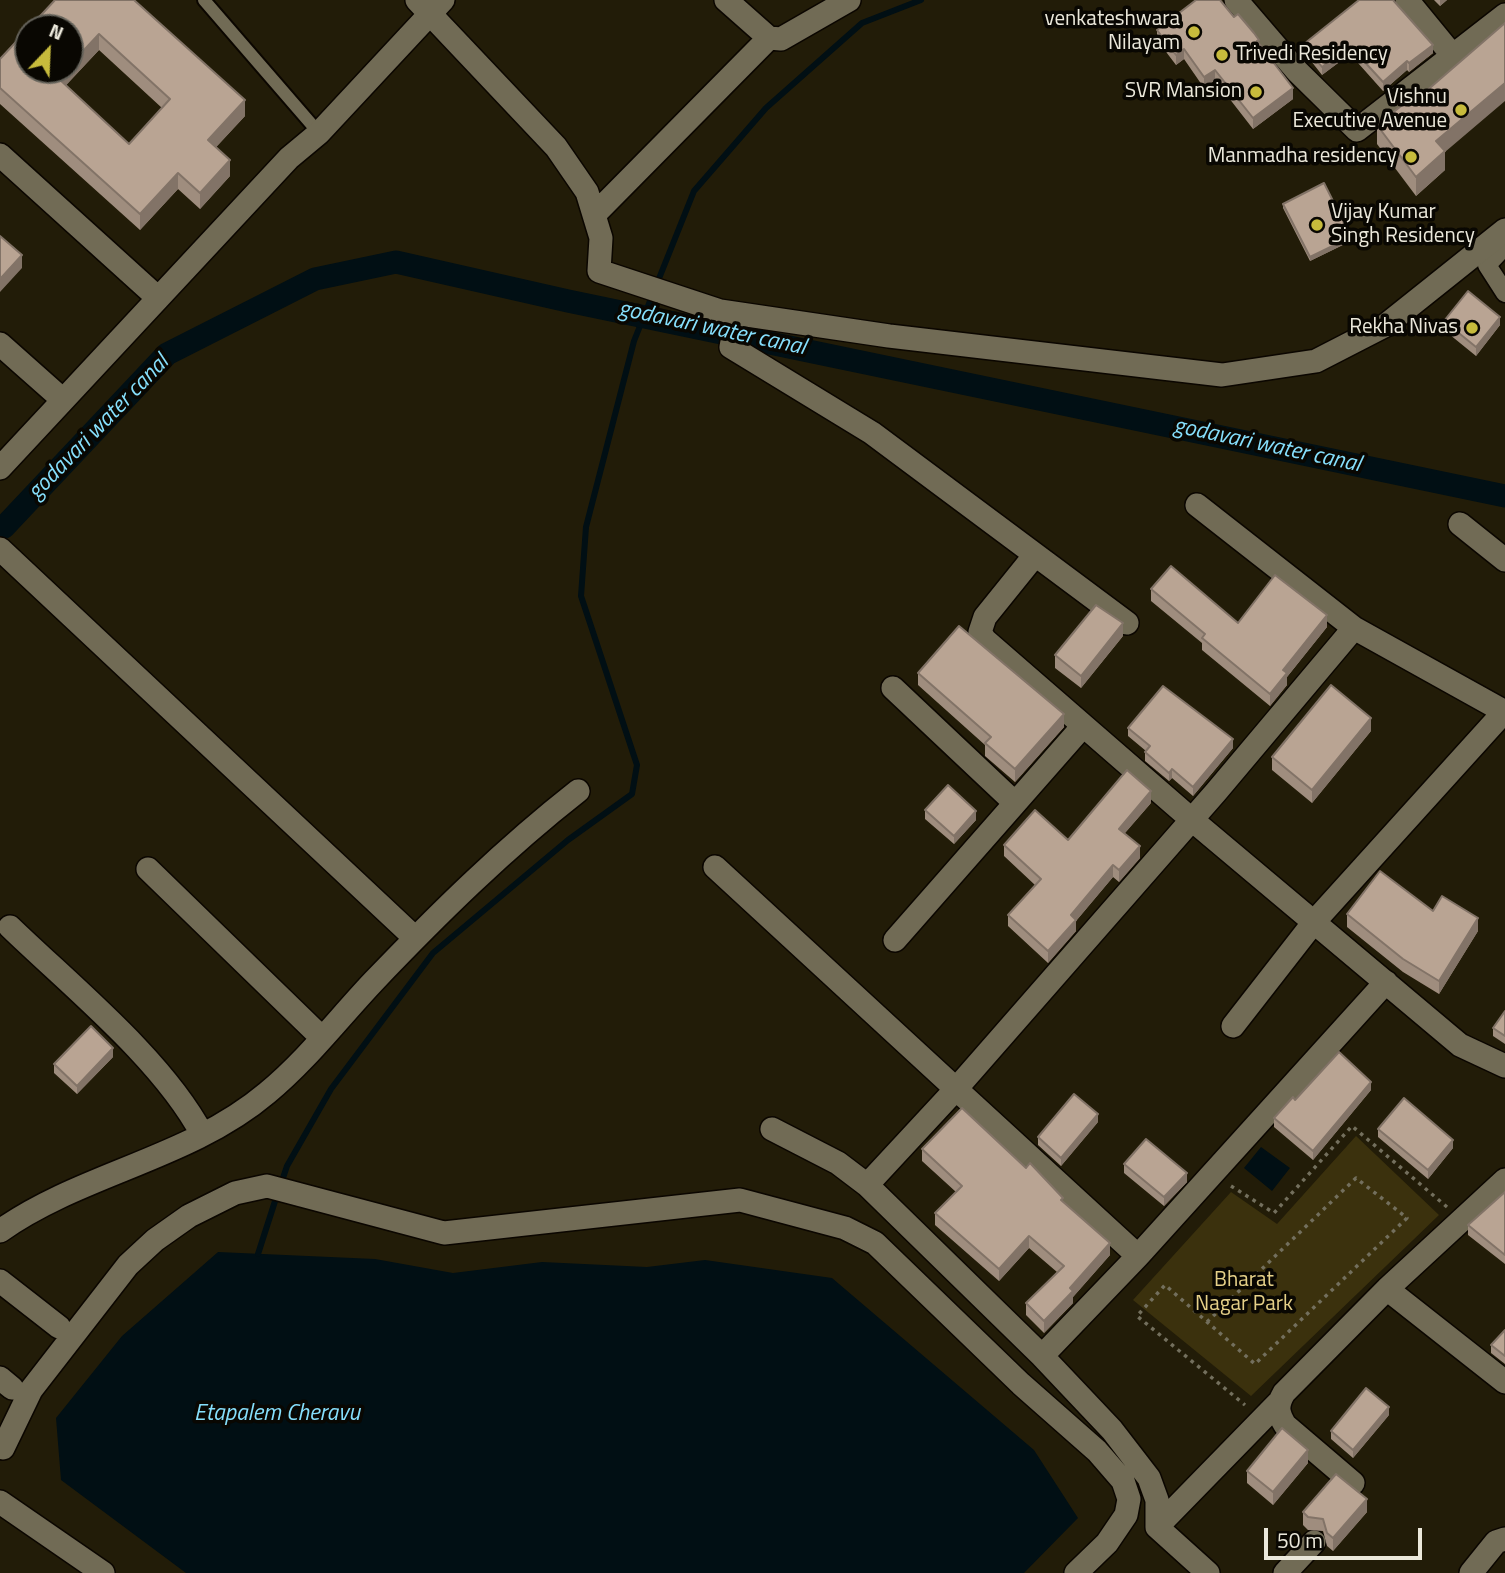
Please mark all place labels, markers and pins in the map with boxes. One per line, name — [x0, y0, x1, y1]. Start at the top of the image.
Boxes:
place label: venkateshwara Nilayam — [1045, 7, 1180, 57]
marker: venkateshwara Nilayam — [1186, 24, 1202, 40]
place label: Trivedi Residency — [1236, 42, 1388, 68]
marker: Trivedi Residency — [1214, 47, 1230, 63]
place label: SVR Mansion — [1125, 79, 1242, 105]
marker: SVR Mansion — [1248, 84, 1264, 100]
place label: Vishnu Executive Avenue — [1292, 85, 1447, 135]
marker: Vishnu Executive Avenue — [1453, 102, 1469, 118]
place label: Manmadha residency — [1208, 144, 1397, 170]
marker: Manmadha residency — [1403, 149, 1419, 165]
place label: Vijay Kumar Singh Residency — [1331, 200, 1475, 250]
marker: Vijay Kumar Singh Residency — [1309, 217, 1325, 233]
place label: Rekha Nivas — [1349, 315, 1458, 341]
marker: Rekha Nivas — [1464, 320, 1480, 336]

